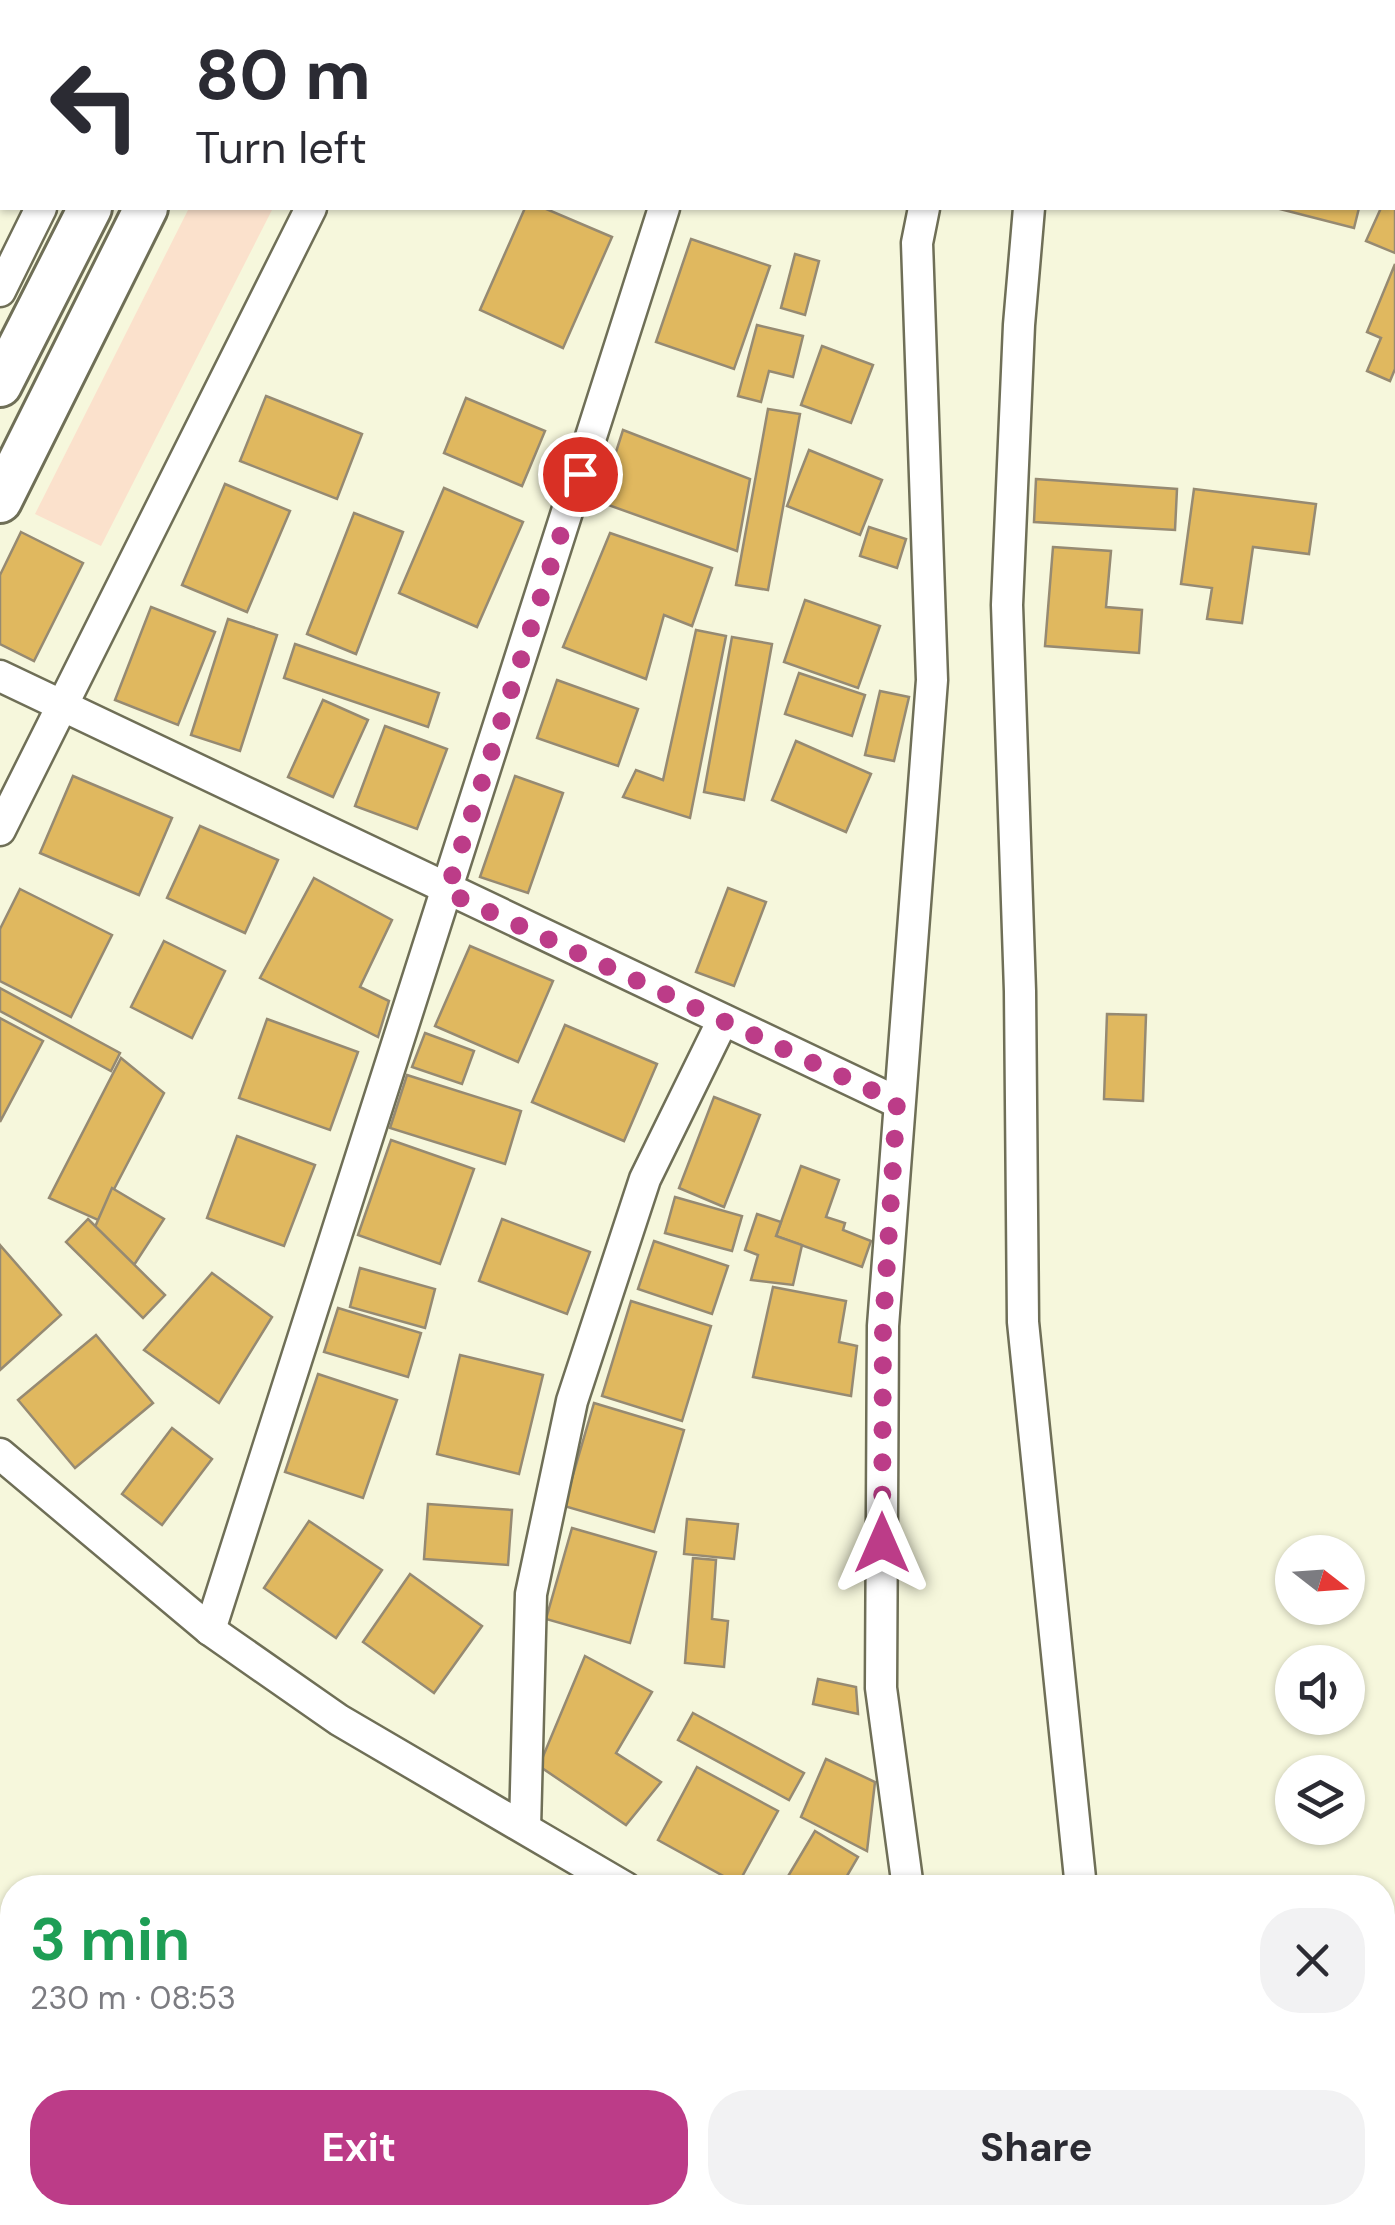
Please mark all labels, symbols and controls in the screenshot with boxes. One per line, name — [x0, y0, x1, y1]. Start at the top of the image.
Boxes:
text: 80 m — [195, 30, 371, 121]
icon: left — [30, 40, 160, 170]
text: Turn left — [195, 118, 367, 177]
pin — [538, 432, 623, 517]
icon: arrive — [553, 447, 608, 502]
position arrow — [830, 1491, 934, 1595]
north arrow — [1275, 1535, 1365, 1625]
map controls — [1275, 1535, 1365, 1845]
button: sound — [1275, 1645, 1365, 1735]
button: layers — [1275, 1755, 1365, 1845]
text: 3 min — [30, 1900, 190, 1979]
button: close — [1260, 1908, 1365, 2013]
text: 230 m · 08:53 — [30, 1977, 236, 2019]
button: Exit — [30, 2090, 688, 2205]
button: Share — [708, 2090, 1365, 2205]

